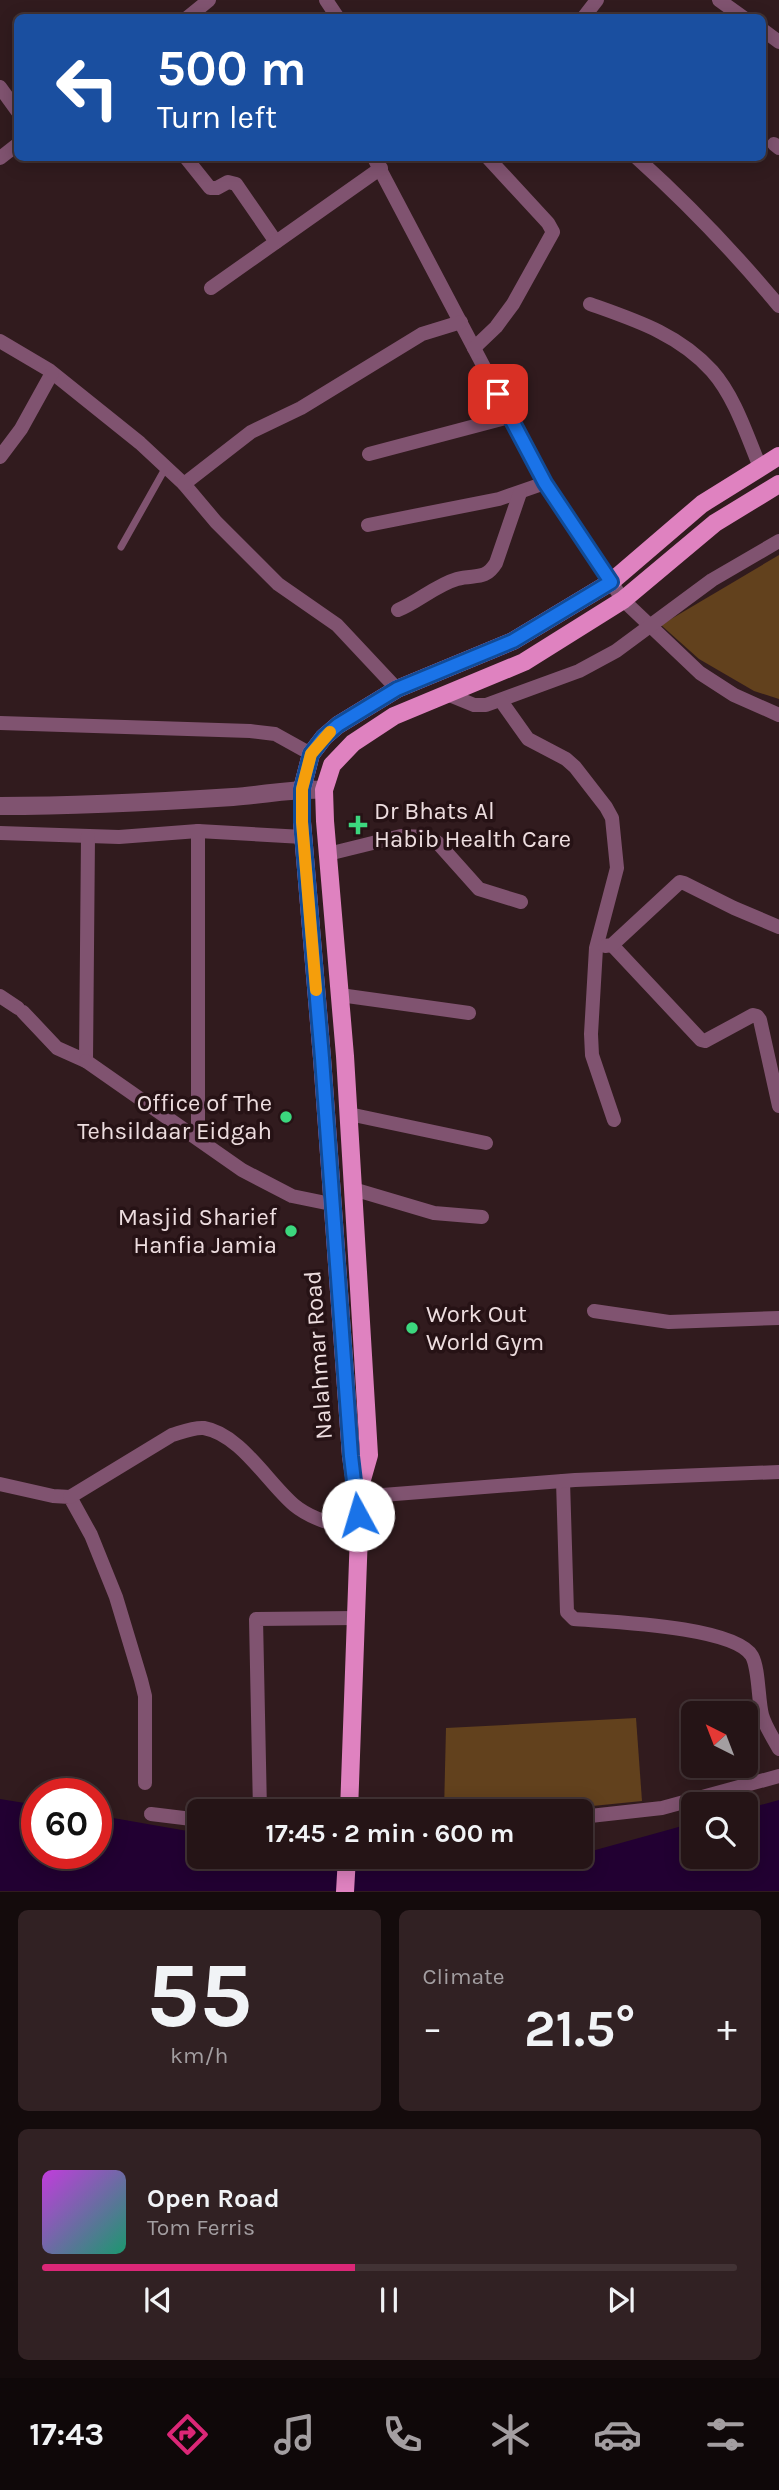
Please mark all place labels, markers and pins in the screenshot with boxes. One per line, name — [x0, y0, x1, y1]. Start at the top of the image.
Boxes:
pin — [468, 364, 528, 424]
place label: Dr Bhats Al Habib Health Care — [374, 797, 571, 853]
marker: Dr Bhats Al Habib Health Care — [348, 815, 368, 835]
place label: Office of The Tehsildaar Eidgah — [77, 1089, 272, 1145]
marker: Office of The Tehsildaar Eidgah — [278, 1109, 294, 1125]
place label: Masjid Sharief Hanfia Jamia — [118, 1203, 278, 1259]
marker: Masjid Sharief Hanfia Jamia — [283, 1223, 299, 1239]
place label: Work Out World Gym — [426, 1300, 544, 1356]
marker: Work Out World Gym — [404, 1320, 420, 1336]

